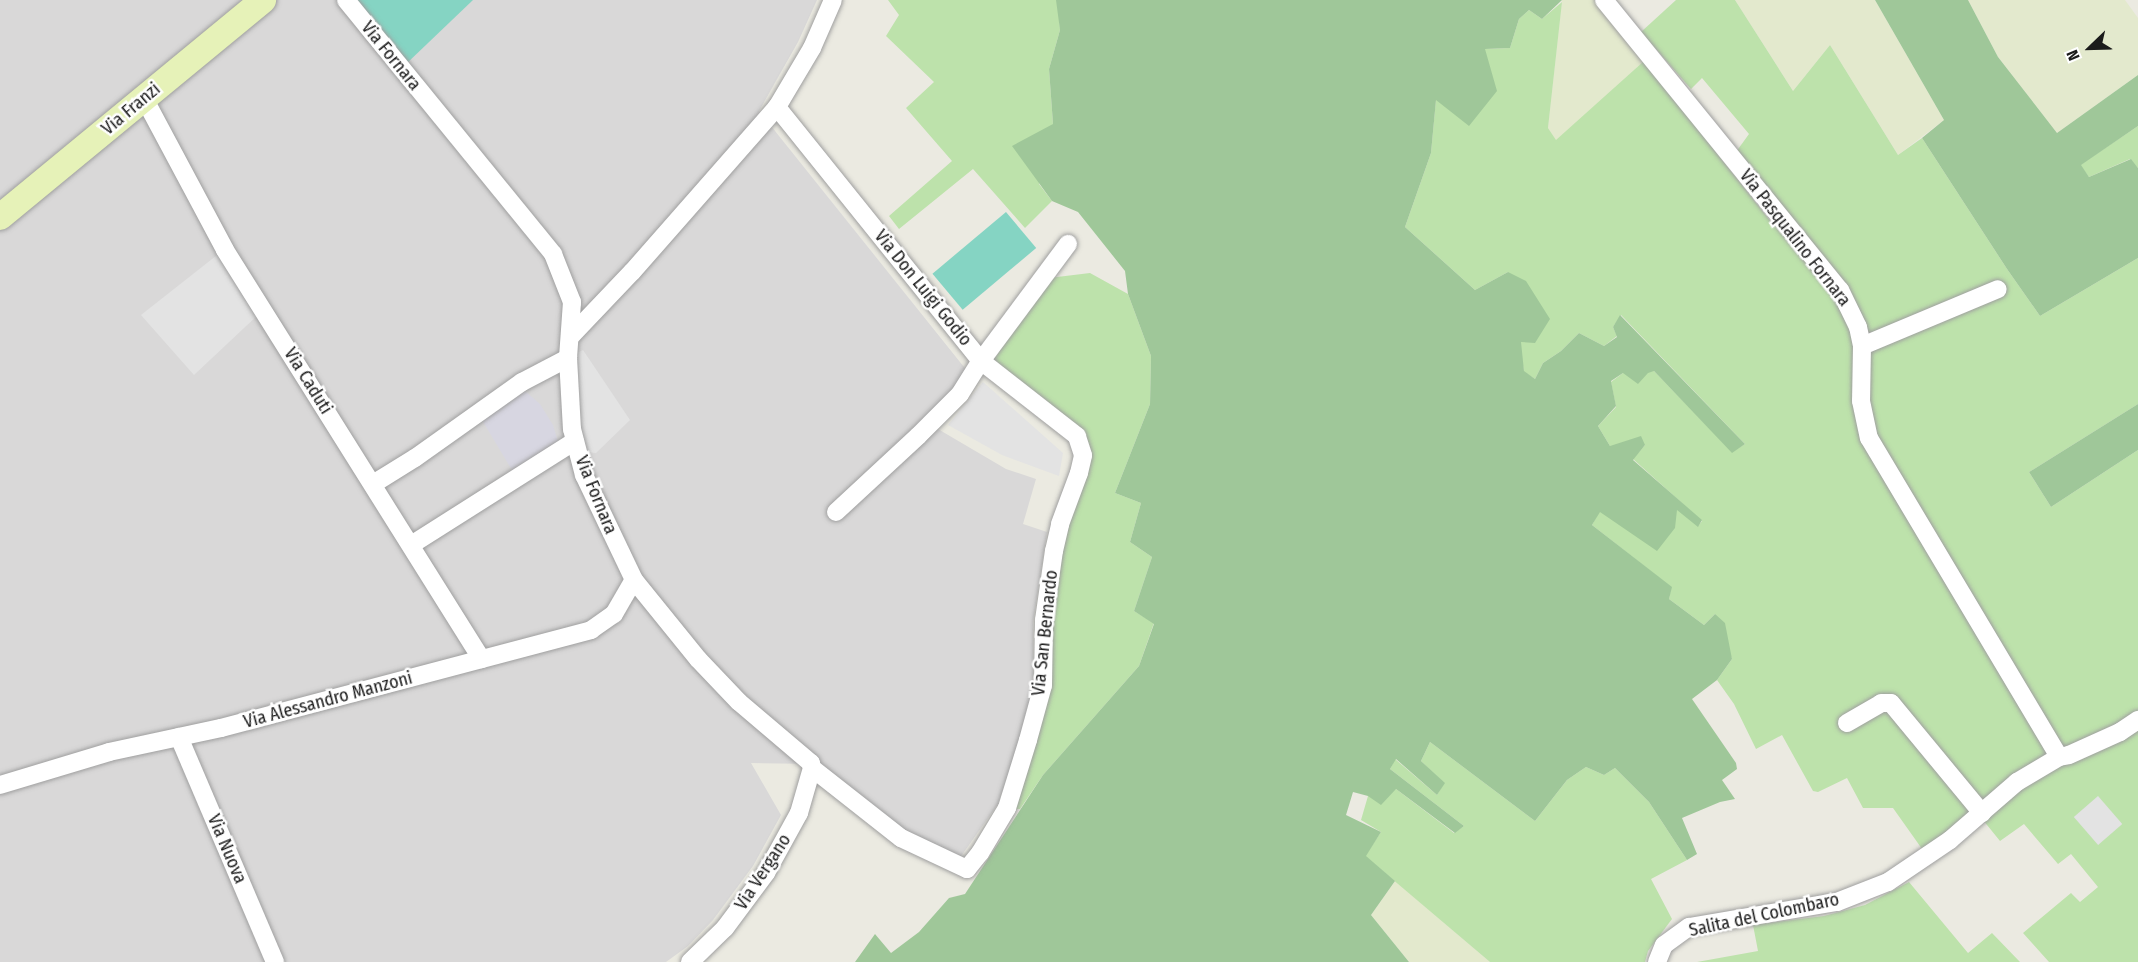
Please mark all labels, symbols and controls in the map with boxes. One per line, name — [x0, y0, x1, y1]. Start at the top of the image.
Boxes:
street label: Via Fornara — [357, 17, 425, 95]
north arrow — [2060, 18, 2120, 78]
text: N — [2062, 47, 2084, 63]
street label: Via Franzi — [97, 78, 165, 140]
street label: Via Pasqualino Fornara — [1735, 165, 1855, 311]
street label: Via Don Luigi Godio — [870, 226, 976, 350]
street label: Via Caduti — [279, 344, 337, 418]
street label: Via Fornara — [571, 453, 621, 537]
street label: Via San Bernardo — [1028, 569, 1062, 697]
street label: Via Alessandro Manzoni — [241, 667, 415, 733]
street label: Via Nuova — [203, 811, 251, 887]
street label: Via Vergano — [730, 830, 796, 914]
street label: Salita del Colombaro — [1687, 889, 1841, 941]

